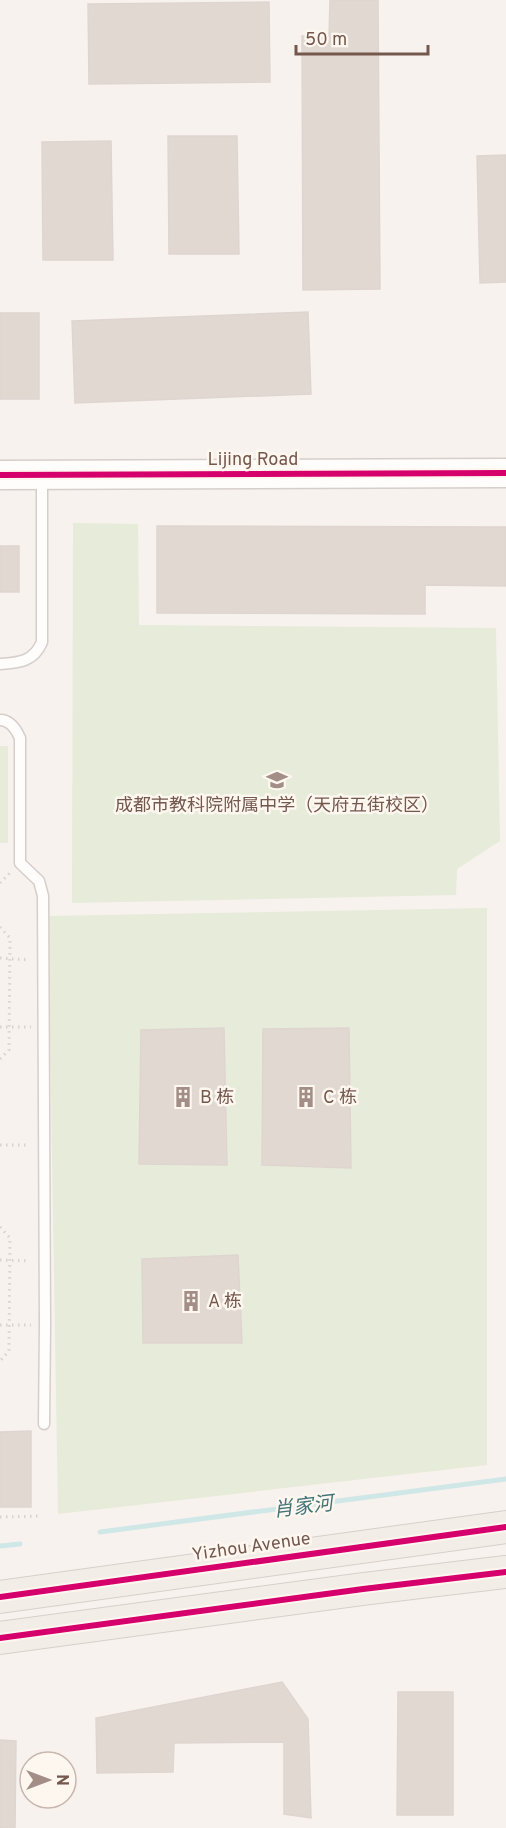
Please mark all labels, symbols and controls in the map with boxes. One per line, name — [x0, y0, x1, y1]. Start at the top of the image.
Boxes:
scale bar — [296, 18, 428, 56]
text: 50 m — [305, 29, 347, 52]
street label: Lijing Road — [208, 449, 298, 472]
school or university icon: 成都市教科院附属中学（天府五街校区） — [265, 768, 289, 792]
place label: 成都市教科院附属中学（天府五街校区） — [115, 795, 439, 818]
building icon: B 栋 — [171, 1085, 195, 1109]
building icon: C 栋 — [294, 1085, 318, 1109]
place label: B 栋 — [200, 1087, 234, 1110]
place label: C 栋 — [323, 1087, 357, 1110]
building icon: A 栋 — [179, 1289, 203, 1313]
place label: A 栋 — [208, 1291, 242, 1314]
water label: 肖家河 — [272, 1491, 339, 1525]
street label: Yizhou Avenue — [190, 1528, 312, 1567]
north arrow — [18, 1750, 78, 1810]
text: N — [51, 1774, 71, 1786]

